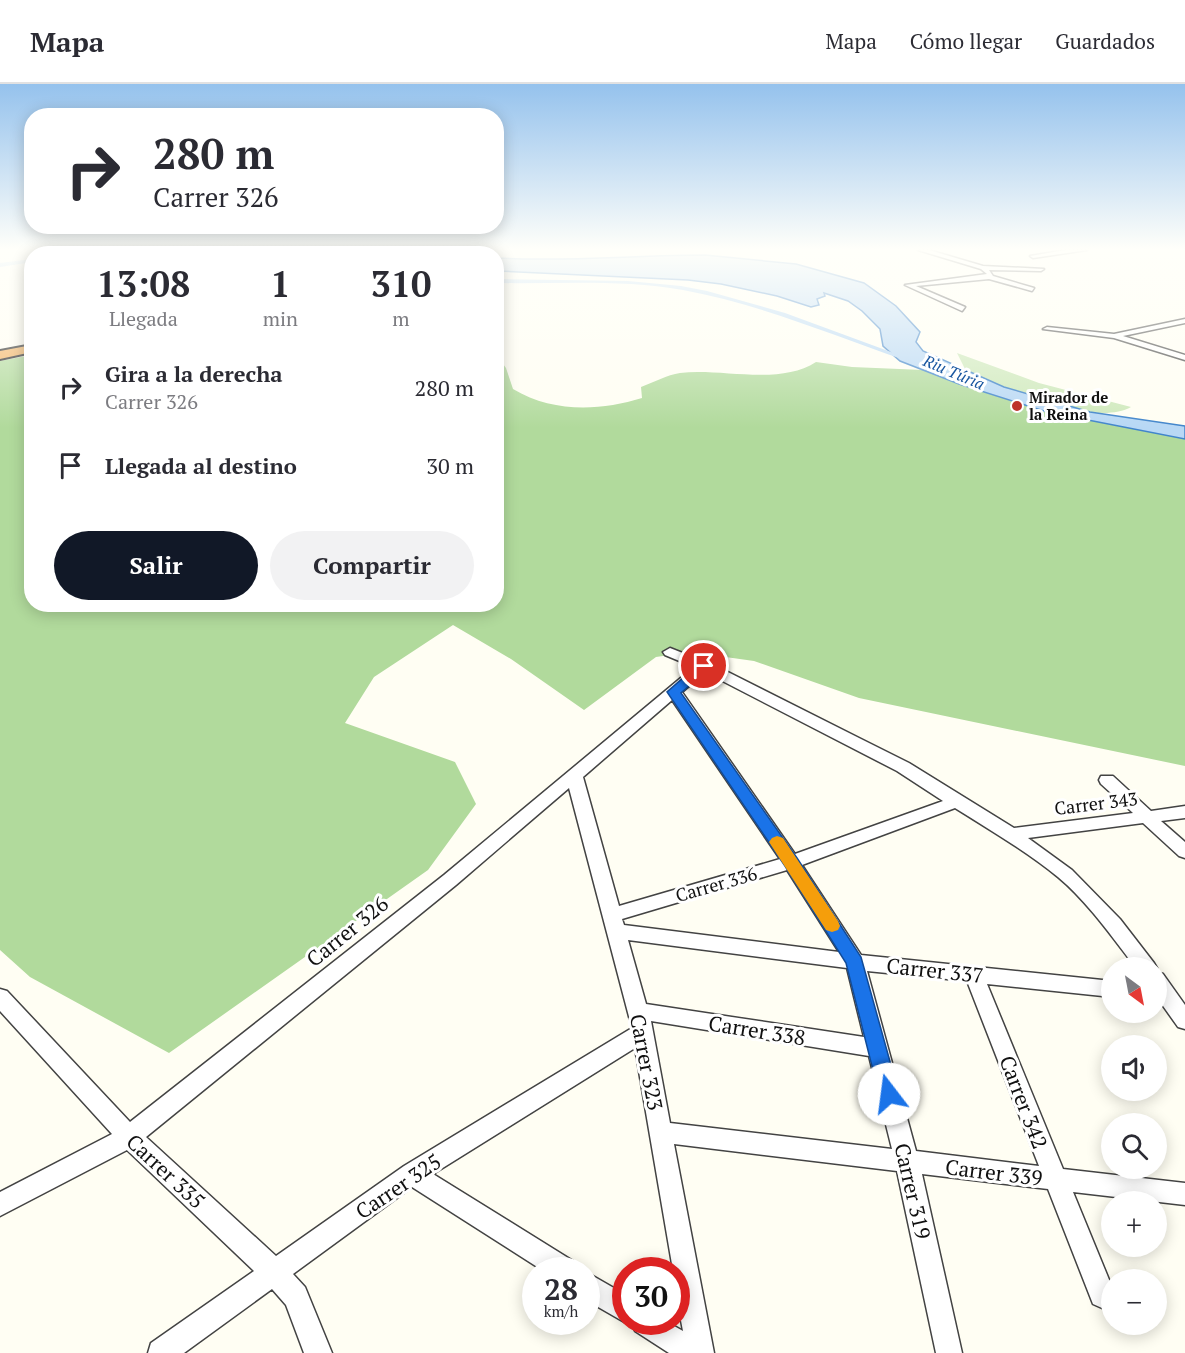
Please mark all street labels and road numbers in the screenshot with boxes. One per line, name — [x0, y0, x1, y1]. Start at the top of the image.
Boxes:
street label: Carrer 343 — [1053, 786, 1139, 820]
street label: Carrer 336 — [672, 861, 760, 907]
street label: Carrer 326 — [300, 889, 394, 973]
street label: Carrer 337 — [885, 951, 985, 989]
street label: Carrer 338 — [707, 1009, 807, 1051]
street label: Carrer 323 — [624, 1011, 670, 1113]
street label: Carrer 342 — [993, 1051, 1055, 1153]
street label: Carrer 335 — [121, 1127, 211, 1215]
street label: Carrer 319 — [888, 1140, 938, 1242]
street label: Carrer 325 — [350, 1147, 446, 1225]
street label: Carrer 339 — [944, 1152, 1044, 1192]

